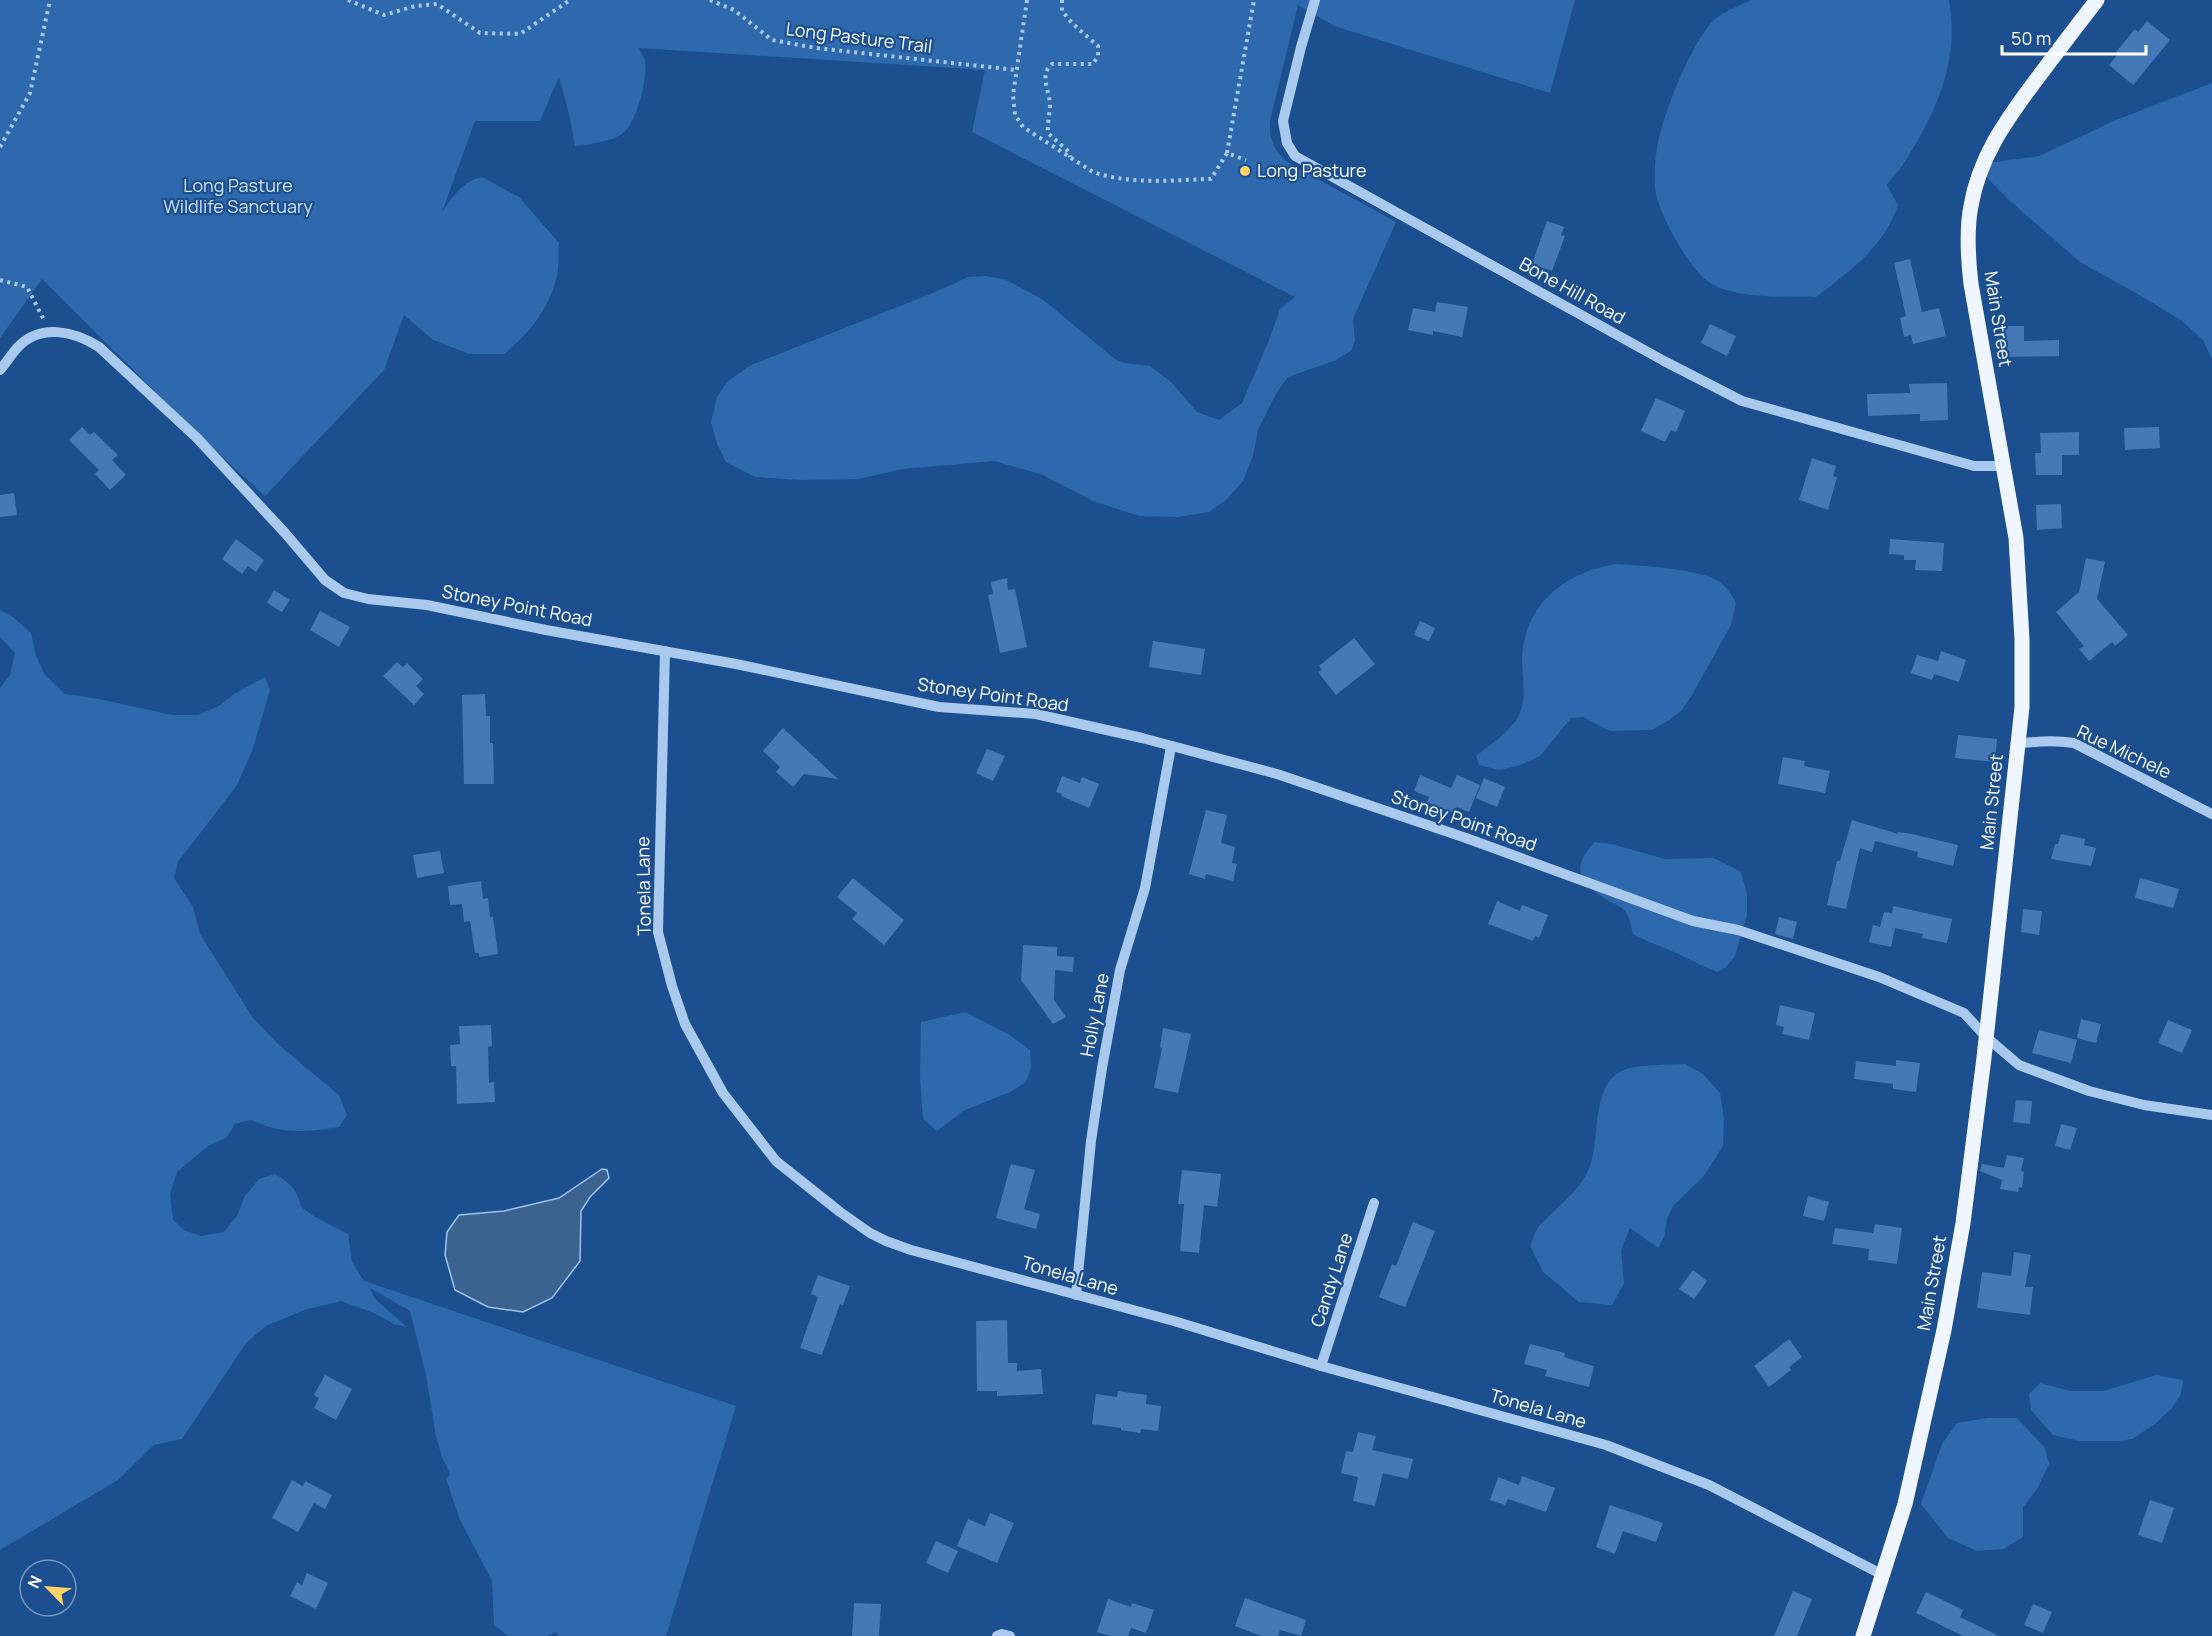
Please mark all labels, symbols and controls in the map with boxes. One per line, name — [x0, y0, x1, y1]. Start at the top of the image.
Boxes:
street label: Long Pasture Trail — [785, 16, 934, 58]
scale bar — [2002, 18, 2146, 56]
text: 50 m — [2011, 26, 2051, 50]
place label: Long Pasture — [1257, 158, 1366, 182]
marker: Long Pasture — [1238, 164, 1252, 178]
park label: Long Pasture Wildlife Sanctuary — [163, 173, 313, 218]
street label: Bone Hill Road — [1515, 251, 1630, 329]
street label: Main Street — [1980, 269, 2018, 368]
street label: Stoney Point Road — [440, 579, 594, 631]
street label: Stoney Point Road — [916, 672, 1070, 717]
street label: Rue Michele — [2073, 719, 2175, 783]
street label: Main Street — [1974, 753, 2008, 851]
street label: Stoney Point Road — [1388, 784, 1540, 856]
street label: Tonela Lane — [630, 836, 656, 936]
street label: Holly Lane — [1074, 971, 1114, 1059]
street label: Candy Lane — [1305, 1230, 1358, 1330]
street label: Main Street — [1911, 1233, 1951, 1332]
street label: Tonela Lane — [1019, 1250, 1121, 1300]
street label: Tonela Lane — [1487, 1383, 1589, 1433]
north arrow — [18, 1558, 78, 1618]
text: N — [22, 1572, 47, 1592]

